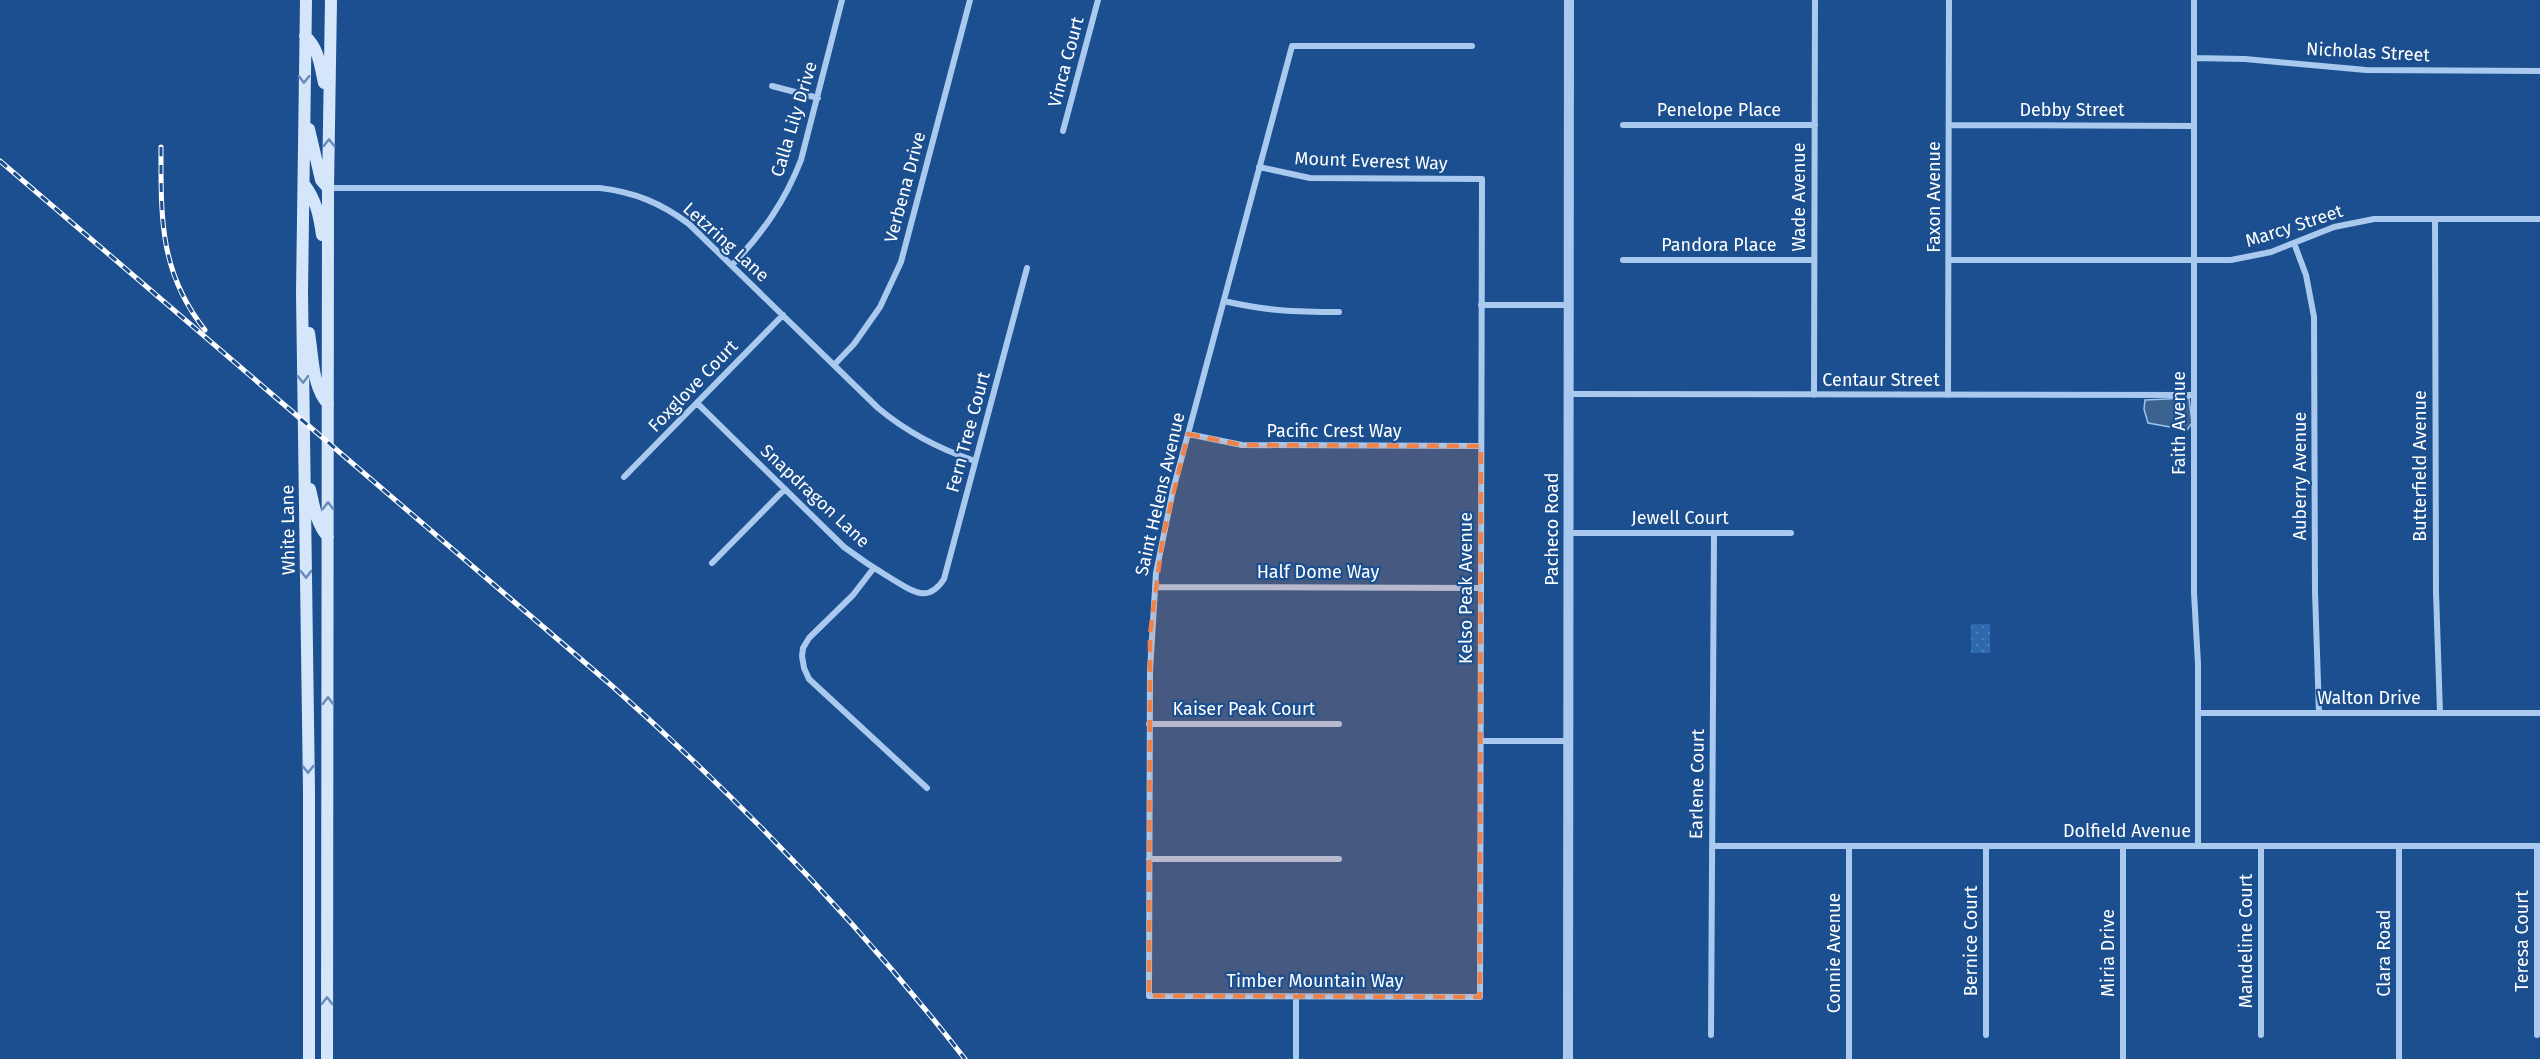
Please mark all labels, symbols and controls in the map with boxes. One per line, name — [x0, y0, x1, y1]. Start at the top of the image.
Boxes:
street label: Vinca Court — [1043, 14, 1089, 110]
street label: Nicholas Street — [2306, 38, 2431, 66]
street label: Calla Lily Drive — [766, 59, 822, 179]
one-way arrow — [298, 75, 310, 84]
street label: Penelope Place — [1657, 99, 1781, 121]
street label: Debby Street — [2019, 99, 2125, 121]
street label: Verbena Drive — [880, 129, 930, 245]
one-way arrow — [322, 138, 335, 147]
street label: Faxon Avenue — [1923, 141, 1945, 253]
street label: Wade Avenue — [1788, 142, 1810, 252]
street label: Mount Everest Way — [1294, 147, 1448, 175]
street label: Letzring Lane — [678, 198, 774, 286]
street label: Marcy Street — [2242, 200, 2346, 252]
street label: Pandora Place — [1661, 234, 1777, 256]
street label: Foxglove Court — [644, 335, 743, 437]
street label: Fern Tree Court — [941, 369, 995, 495]
street label: Centaur Street — [1822, 369, 1940, 391]
street label: Faith Avenue — [2168, 371, 2190, 475]
one-way arrow — [297, 375, 309, 384]
street label: Butterfield Avenue — [2409, 390, 2431, 542]
street label: Saint Helens Avenue — [1130, 410, 1190, 578]
street label: Auberry Avenue — [2289, 412, 2311, 540]
street label: Pacific Crest Way — [1266, 420, 1402, 442]
street label: Snapdragon Lane — [756, 440, 874, 552]
street label: Pacheco Road — [1541, 472, 1563, 586]
street label: White Lane — [276, 485, 300, 575]
one-way arrow — [322, 501, 334, 510]
street label: Jewell Court — [1631, 507, 1729, 529]
street label: Kelso Peak Avenue — [1455, 512, 1477, 664]
street label: Half Dome Way — [1257, 561, 1380, 583]
one-way arrow — [300, 570, 312, 579]
street label: Walton Drive — [2317, 687, 2421, 709]
one-way arrow — [322, 696, 334, 705]
street label: Kaiser Peak Court — [1173, 698, 1316, 720]
street label: Earlene Court — [1685, 728, 1709, 839]
one-way arrow — [302, 765, 314, 774]
street label: Dolfield Avenue — [2063, 820, 2191, 842]
street label: Mandeline Court — [2235, 873, 2257, 1008]
street label: Bernice Court — [1960, 885, 1982, 996]
street label: Teresa Court — [2511, 890, 2533, 992]
street label: Connie Avenue — [1823, 893, 1845, 1013]
street label: Miria Drive — [2097, 909, 2119, 997]
street label: Clara Road — [2373, 909, 2395, 997]
street label: Timber Mountain Way — [1227, 970, 1404, 992]
one-way arrow — [321, 996, 333, 1005]

